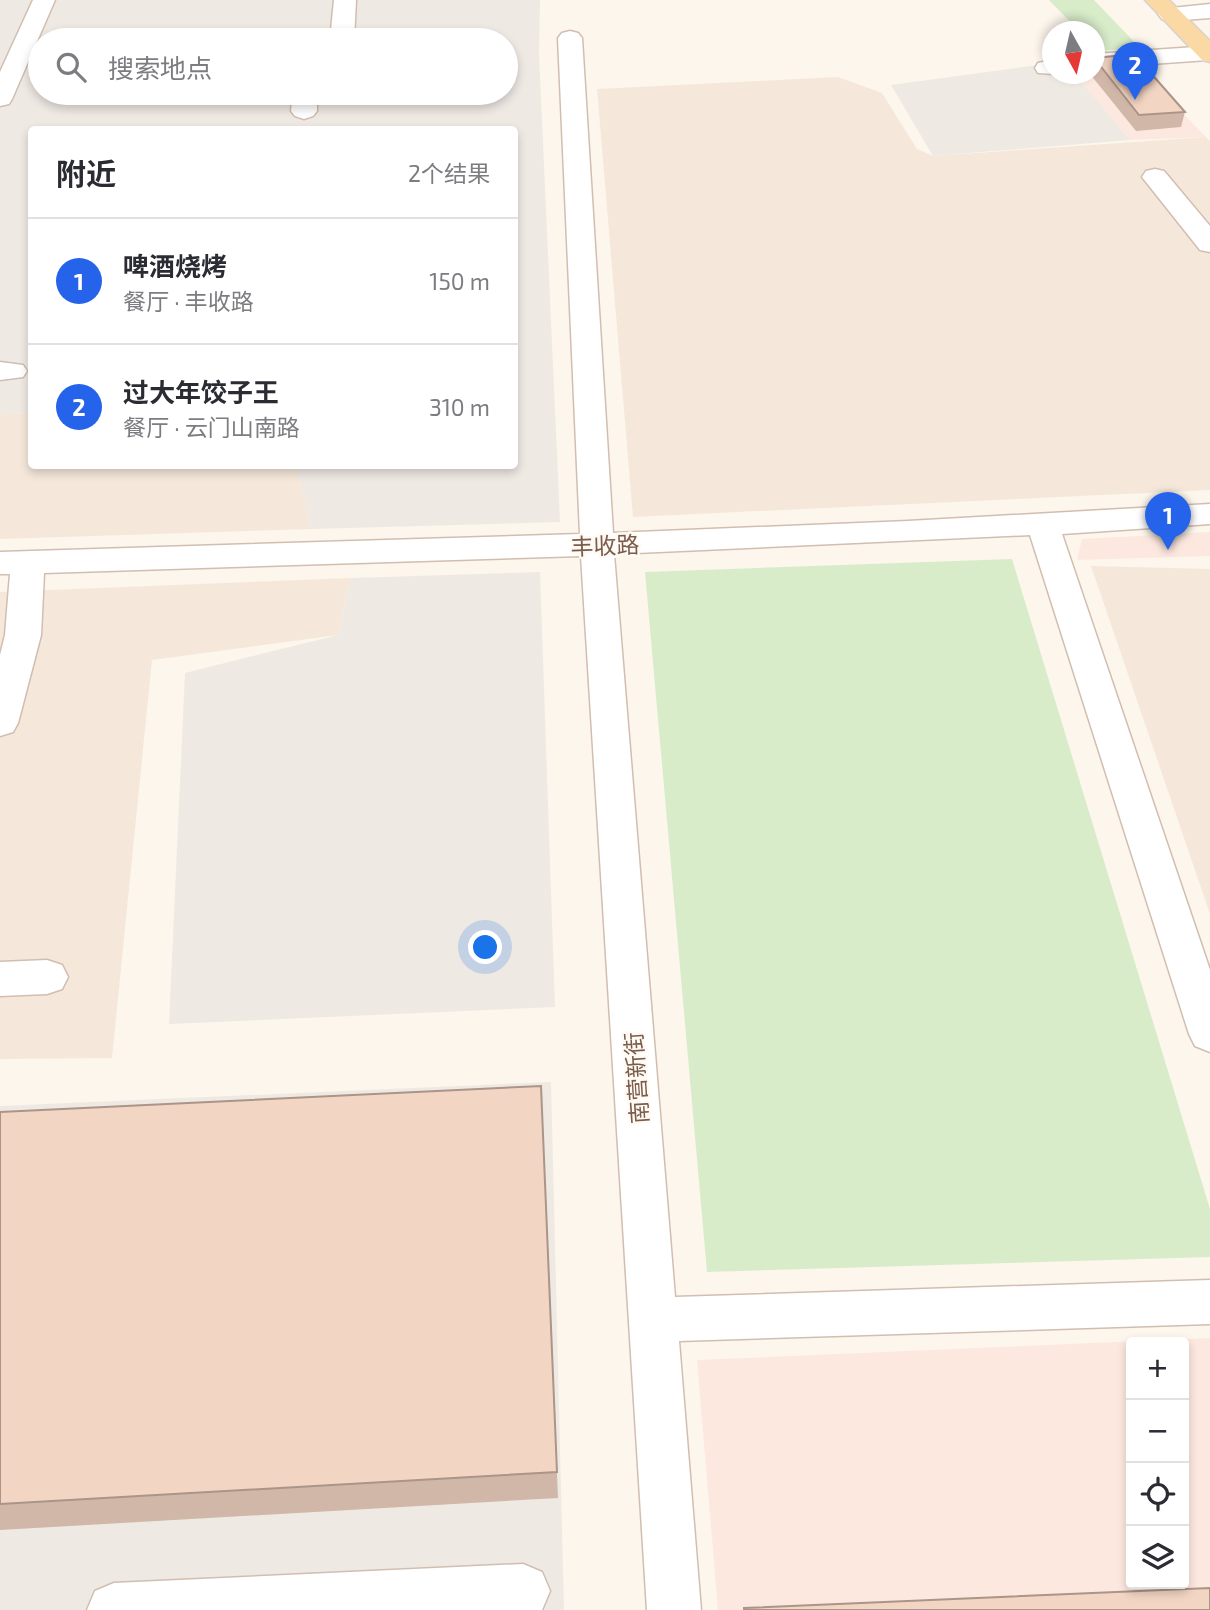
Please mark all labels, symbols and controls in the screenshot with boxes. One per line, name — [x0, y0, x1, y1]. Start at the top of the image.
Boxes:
north arrow — [1042, 21, 1105, 84]
search box — [28, 28, 518, 105]
pin: 2 — [1112, 42, 1158, 100]
icon: search — [52, 48, 90, 86]
text: 搜索地点 — [108, 52, 212, 83]
text: 附近 — [56, 155, 116, 191]
text: 2个结果 — [408, 159, 490, 187]
text: 啤酒烧烤 — [123, 250, 227, 281]
text: 1 — [74, 267, 84, 295]
text: 150 m — [429, 267, 490, 295]
text: 餐厅 · 丰收路 — [123, 287, 254, 315]
text: 过大年饺子王 — [123, 376, 279, 407]
text: 2 — [72, 393, 86, 421]
text: 310 m — [429, 393, 490, 421]
text: 餐厅 · 云门山南路 — [123, 413, 300, 441]
pin: 1 — [1145, 492, 1191, 550]
street label: 丰收路 — [570, 530, 640, 560]
your location — [468, 930, 502, 964]
street label: 南营新街 — [619, 1031, 653, 1125]
map controls — [1126, 1337, 1189, 1589]
button: + — [1126, 1337, 1189, 1400]
button: − — [1126, 1400, 1189, 1463]
button: locate — [1126, 1463, 1189, 1526]
button: layers — [1126, 1526, 1189, 1589]

